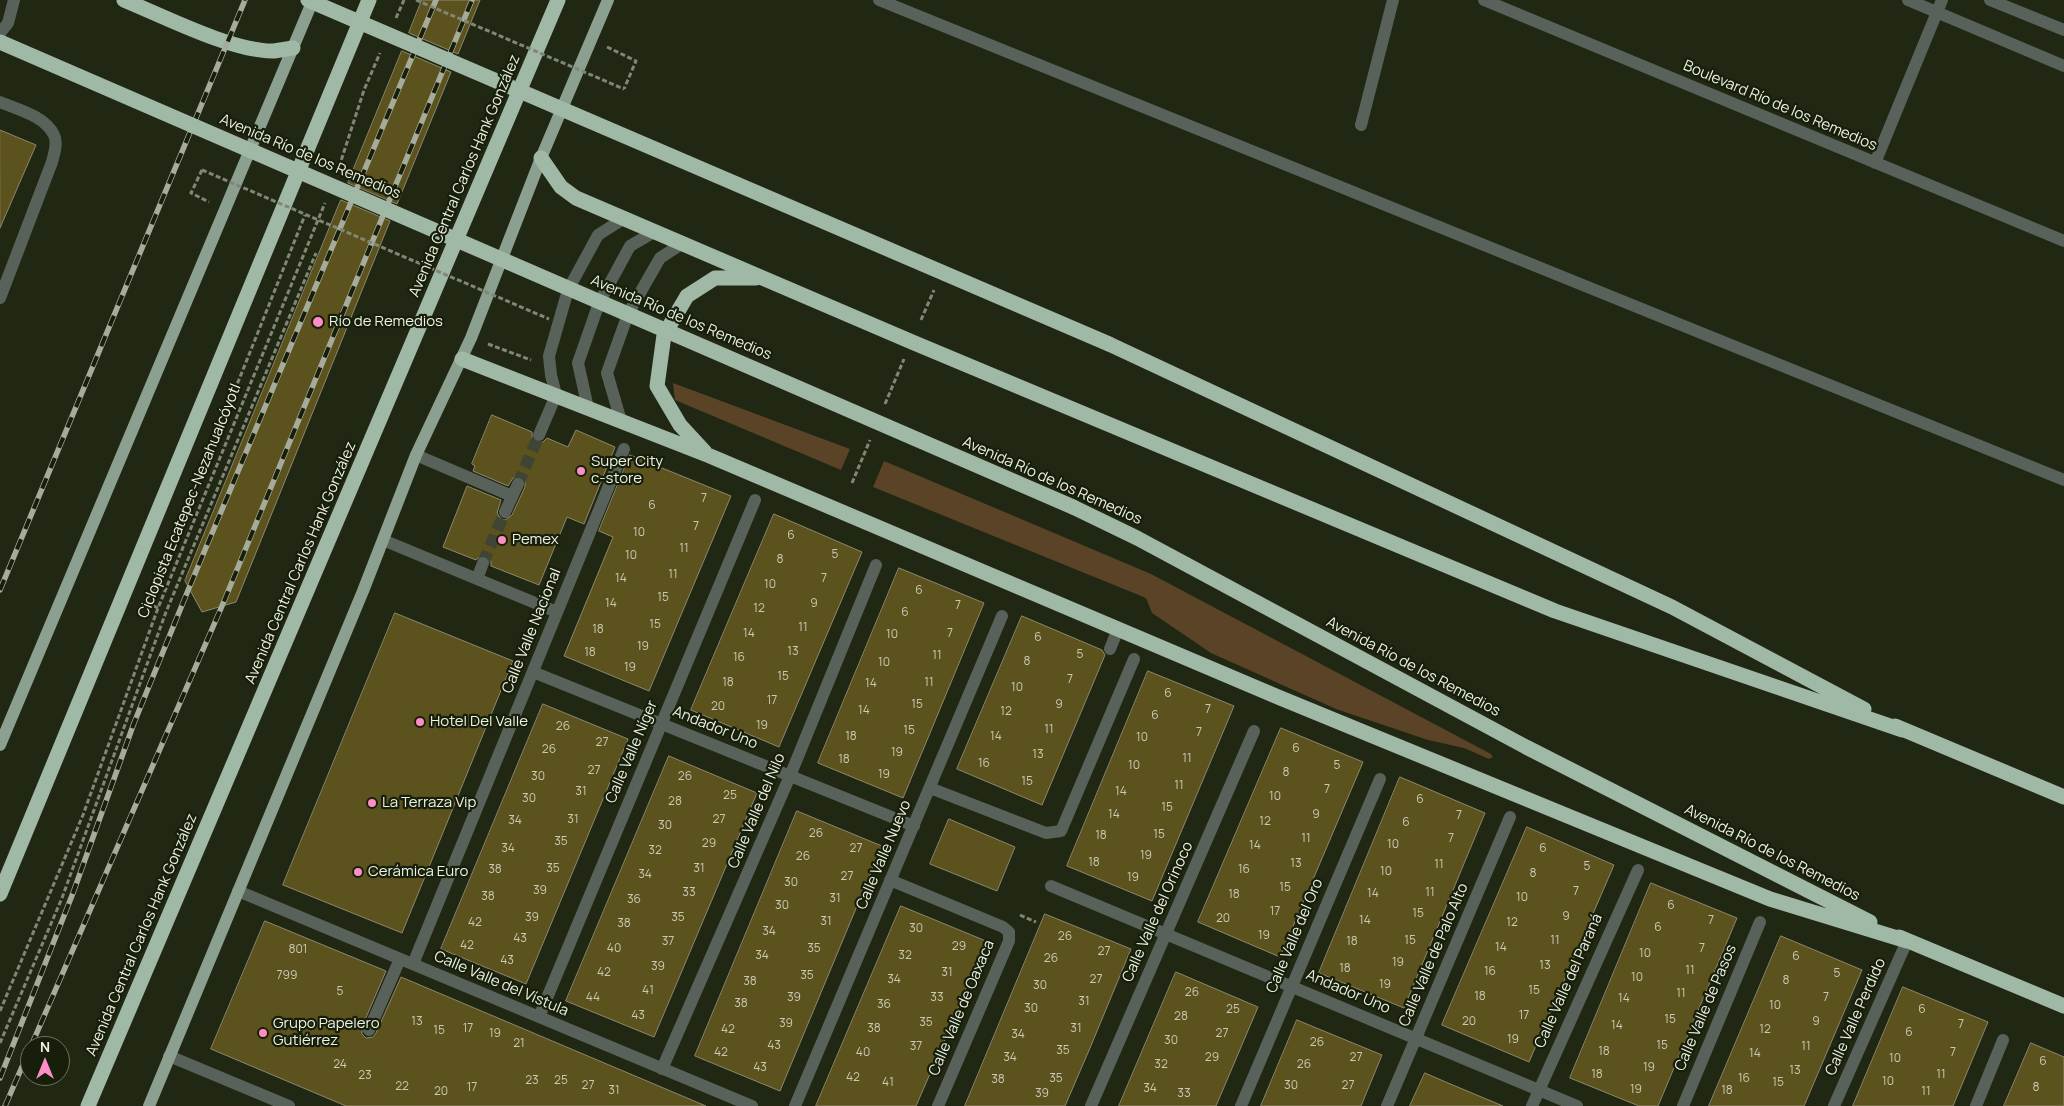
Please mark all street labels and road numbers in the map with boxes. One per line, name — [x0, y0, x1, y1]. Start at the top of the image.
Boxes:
street label: Avenida Central Carlos Hank González — [406, 52, 524, 300]
street label: Boulevard Río de los Remedios — [1680, 57, 1880, 155]
street label: Avenida Río de los Remedios — [217, 111, 403, 203]
street label: Avenida Río de los Remedios — [588, 272, 774, 364]
street label: Ciclopista Ecatepec-Nezahualcóyotl — [135, 381, 245, 621]
street label: Avenida Río de los Remedios — [959, 433, 1145, 529]
street label: Avenida Central Carlos Hank González — [242, 439, 360, 687]
street label: Calle Valle Nacional — [499, 566, 565, 696]
street label: Avenida Río de los Remedios — [1323, 613, 1503, 721]
street label: Calle Valle Níger — [602, 698, 662, 806]
street label: Andador Uno — [670, 703, 760, 753]
street label: Calle Valle del Nilo — [725, 751, 789, 871]
street label: Calle Valle Nuevo — [853, 798, 915, 912]
street label: Avenida Río de los Remedios — [1681, 801, 1863, 905]
street label: Avenida Central Carlos Hank González — [83, 811, 201, 1059]
street label: Calle Valle del Orinoco — [1119, 839, 1197, 985]
street label: Calle Valle del Oro — [1263, 876, 1327, 996]
street label: Calle Valle de Palo Alto — [1396, 881, 1472, 1029]
street label: Calle Valle del Paraná — [1531, 911, 1607, 1051]
street label: Calle Valle de Oaxaca — [925, 937, 999, 1079]
street label: Calle Valle de Pasos — [1671, 942, 1741, 1074]
street label: Calle Valle del Vístula — [431, 948, 571, 1020]
street label: Calle Valle Perdido — [1822, 956, 1890, 1078]
street label: Andador Uno — [1303, 966, 1393, 1018]

